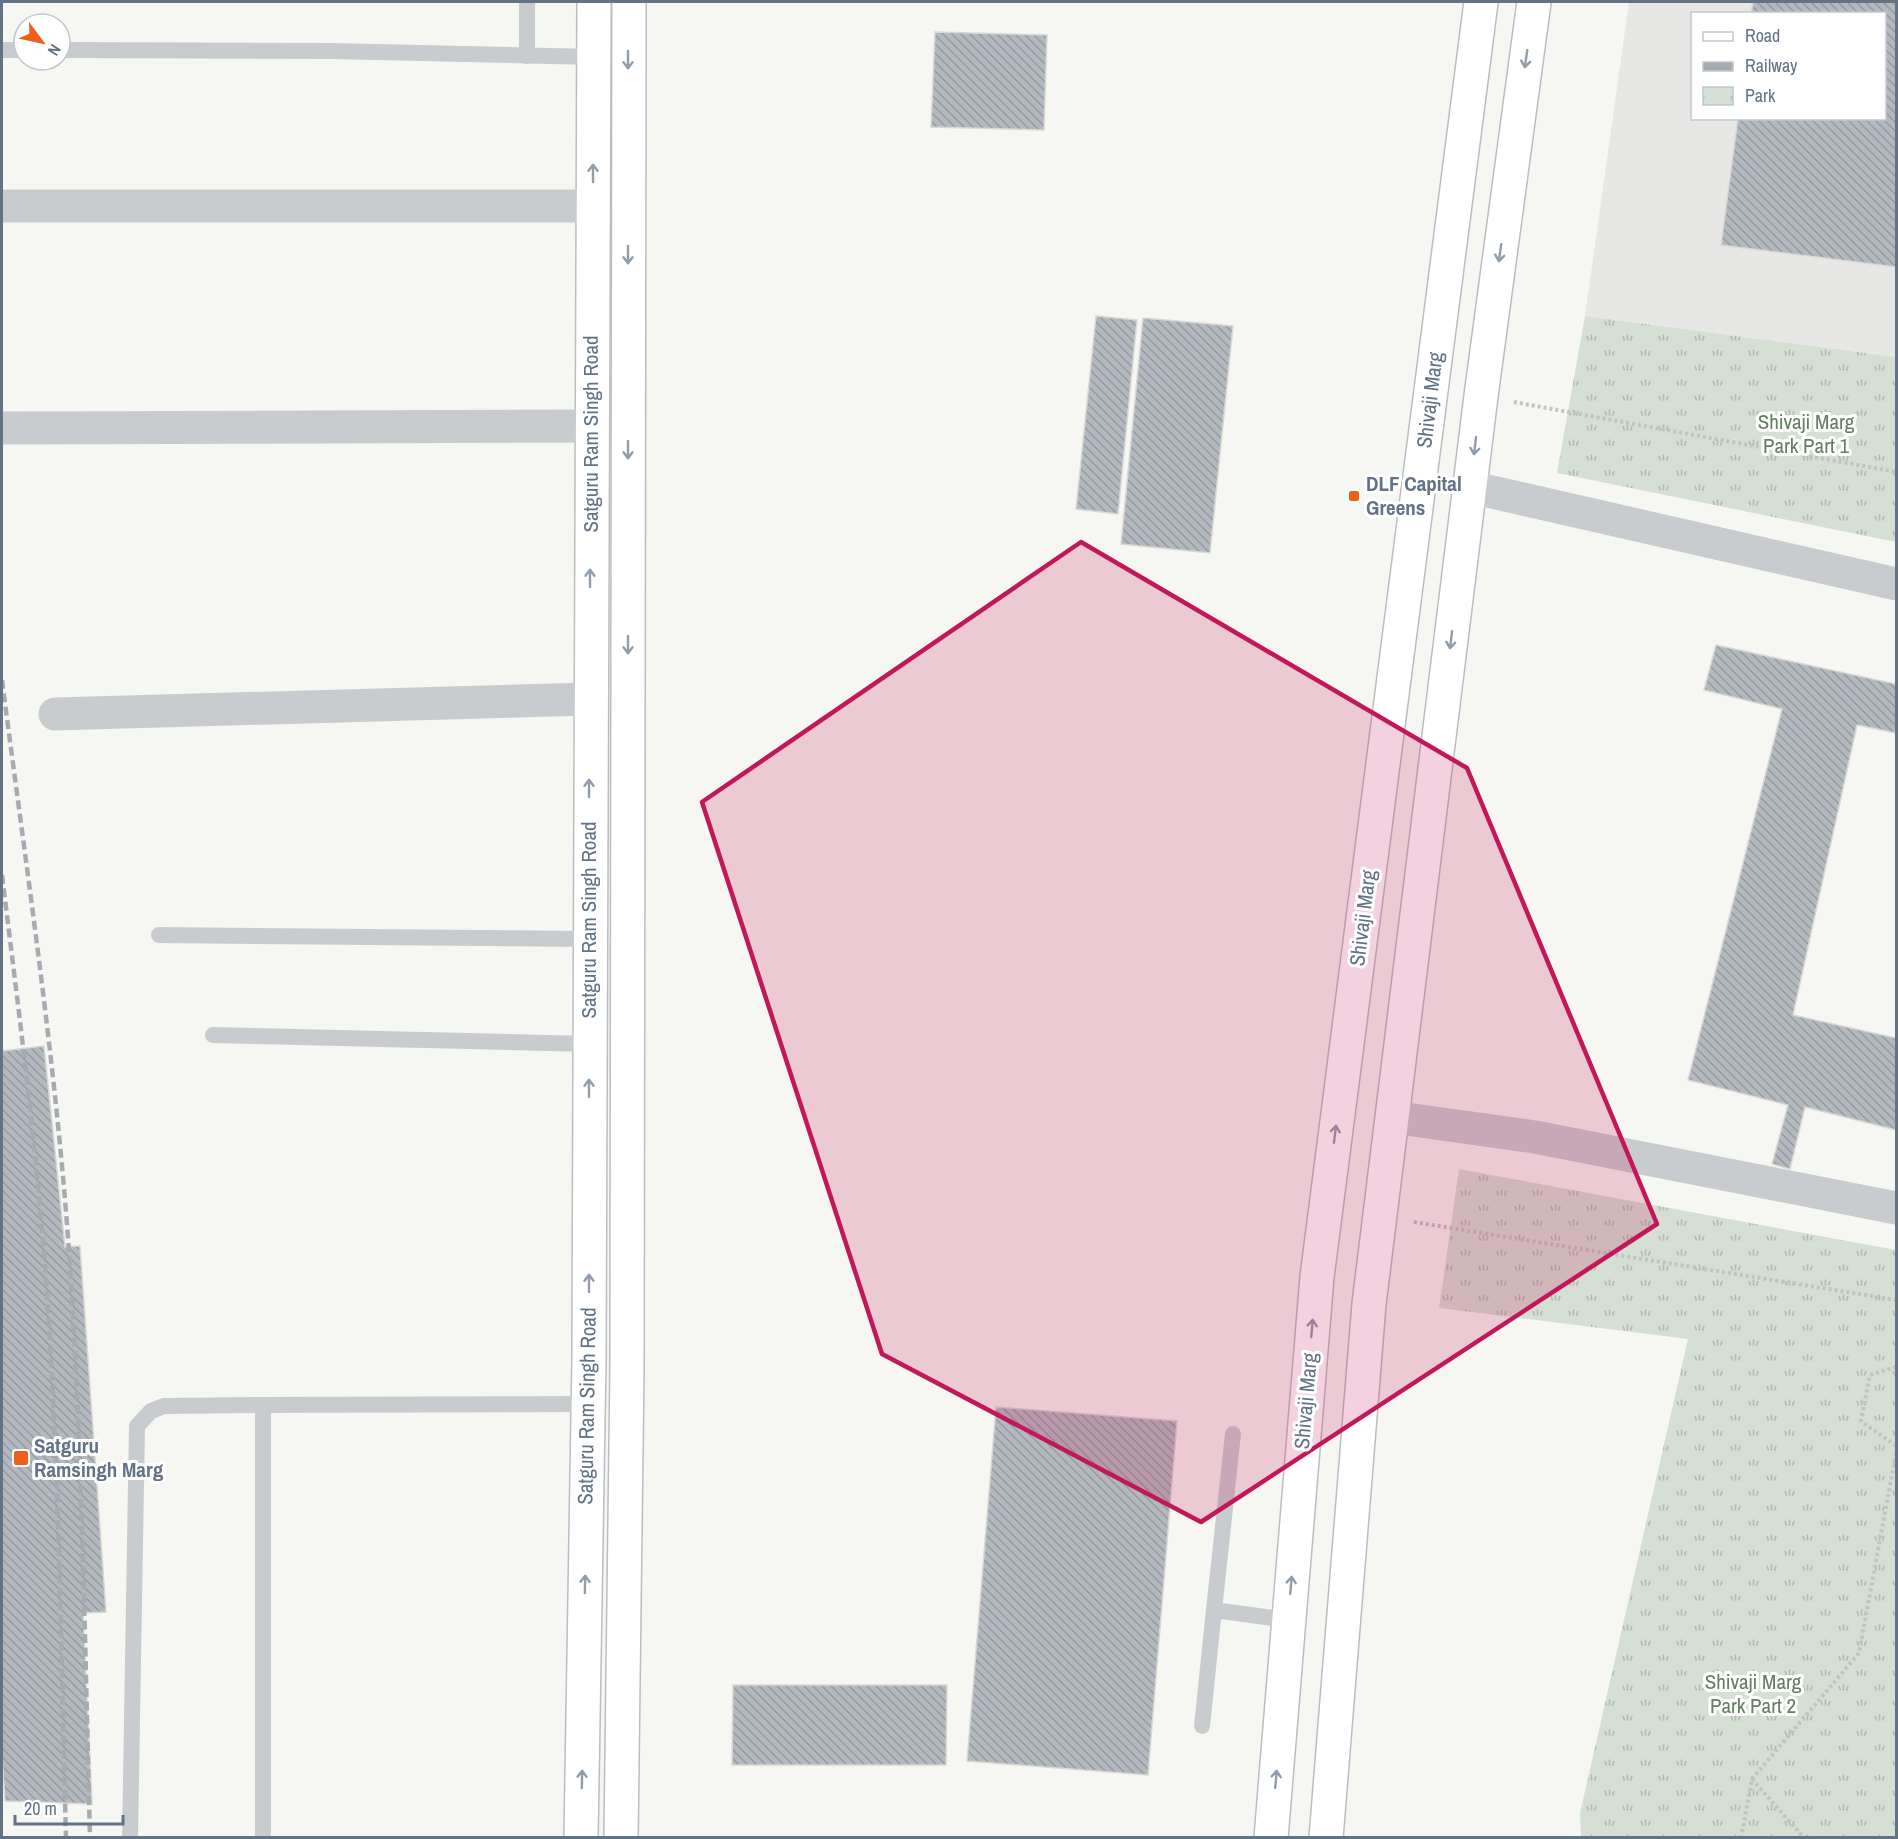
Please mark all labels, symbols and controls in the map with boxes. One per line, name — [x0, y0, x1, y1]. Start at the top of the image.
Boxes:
north arrow — [12, 12, 72, 72]
legend — [1691, 12, 1886, 120]
text: Road — [1745, 23, 1780, 48]
text: N — [43, 40, 66, 60]
one-way arrow — [623, 49, 634, 69]
one-way arrow — [1520, 49, 1531, 69]
text: Railway — [1745, 53, 1798, 78]
text: Park — [1745, 83, 1776, 108]
one-way arrow — [587, 163, 599, 183]
one-way arrow — [1495, 242, 1506, 262]
one-way arrow — [622, 244, 634, 264]
street label: Satguru Ram Singh Road — [576, 335, 605, 533]
street label: Shivaji Marg — [1409, 350, 1450, 450]
park label: Shivaji Marg Park Part 1 — [1758, 407, 1855, 460]
one-way arrow — [1469, 436, 1480, 456]
one-way arrow — [622, 439, 634, 459]
place label: DLF Capital Greens — [1366, 469, 1462, 522]
marker: DLF Capital Greens — [1347, 489, 1361, 503]
one-way arrow — [584, 568, 596, 588]
one-way arrow — [1445, 629, 1456, 649]
one-way arrow — [622, 634, 633, 654]
one-way arrow — [583, 778, 595, 798]
street label: Satguru Ram Singh Road — [574, 821, 603, 1019]
street label: Shivaji Marg — [1342, 868, 1383, 968]
one-way arrow — [583, 1078, 595, 1098]
one-way arrow — [1330, 1125, 1341, 1144]
one-way arrow — [583, 1273, 595, 1293]
street label: Satguru Ram Singh Road — [570, 1307, 603, 1505]
one-way arrow — [1307, 1318, 1318, 1338]
street label: Shivaji Marg — [1287, 1351, 1324, 1450]
place label: Satguru Ramsingh Marg — [34, 1431, 164, 1484]
marker: Satguru Ramsingh Marg — [12, 1449, 30, 1467]
one-way arrow — [579, 1575, 591, 1595]
one-way arrow — [1286, 1575, 1297, 1595]
park label: Shivaji Marg Park Part 2 — [1705, 1667, 1802, 1720]
one-way arrow — [576, 1770, 587, 1790]
one-way arrow — [1270, 1770, 1281, 1790]
scale bar — [15, 1788, 123, 1826]
text: 20 m — [24, 1796, 57, 1821]

